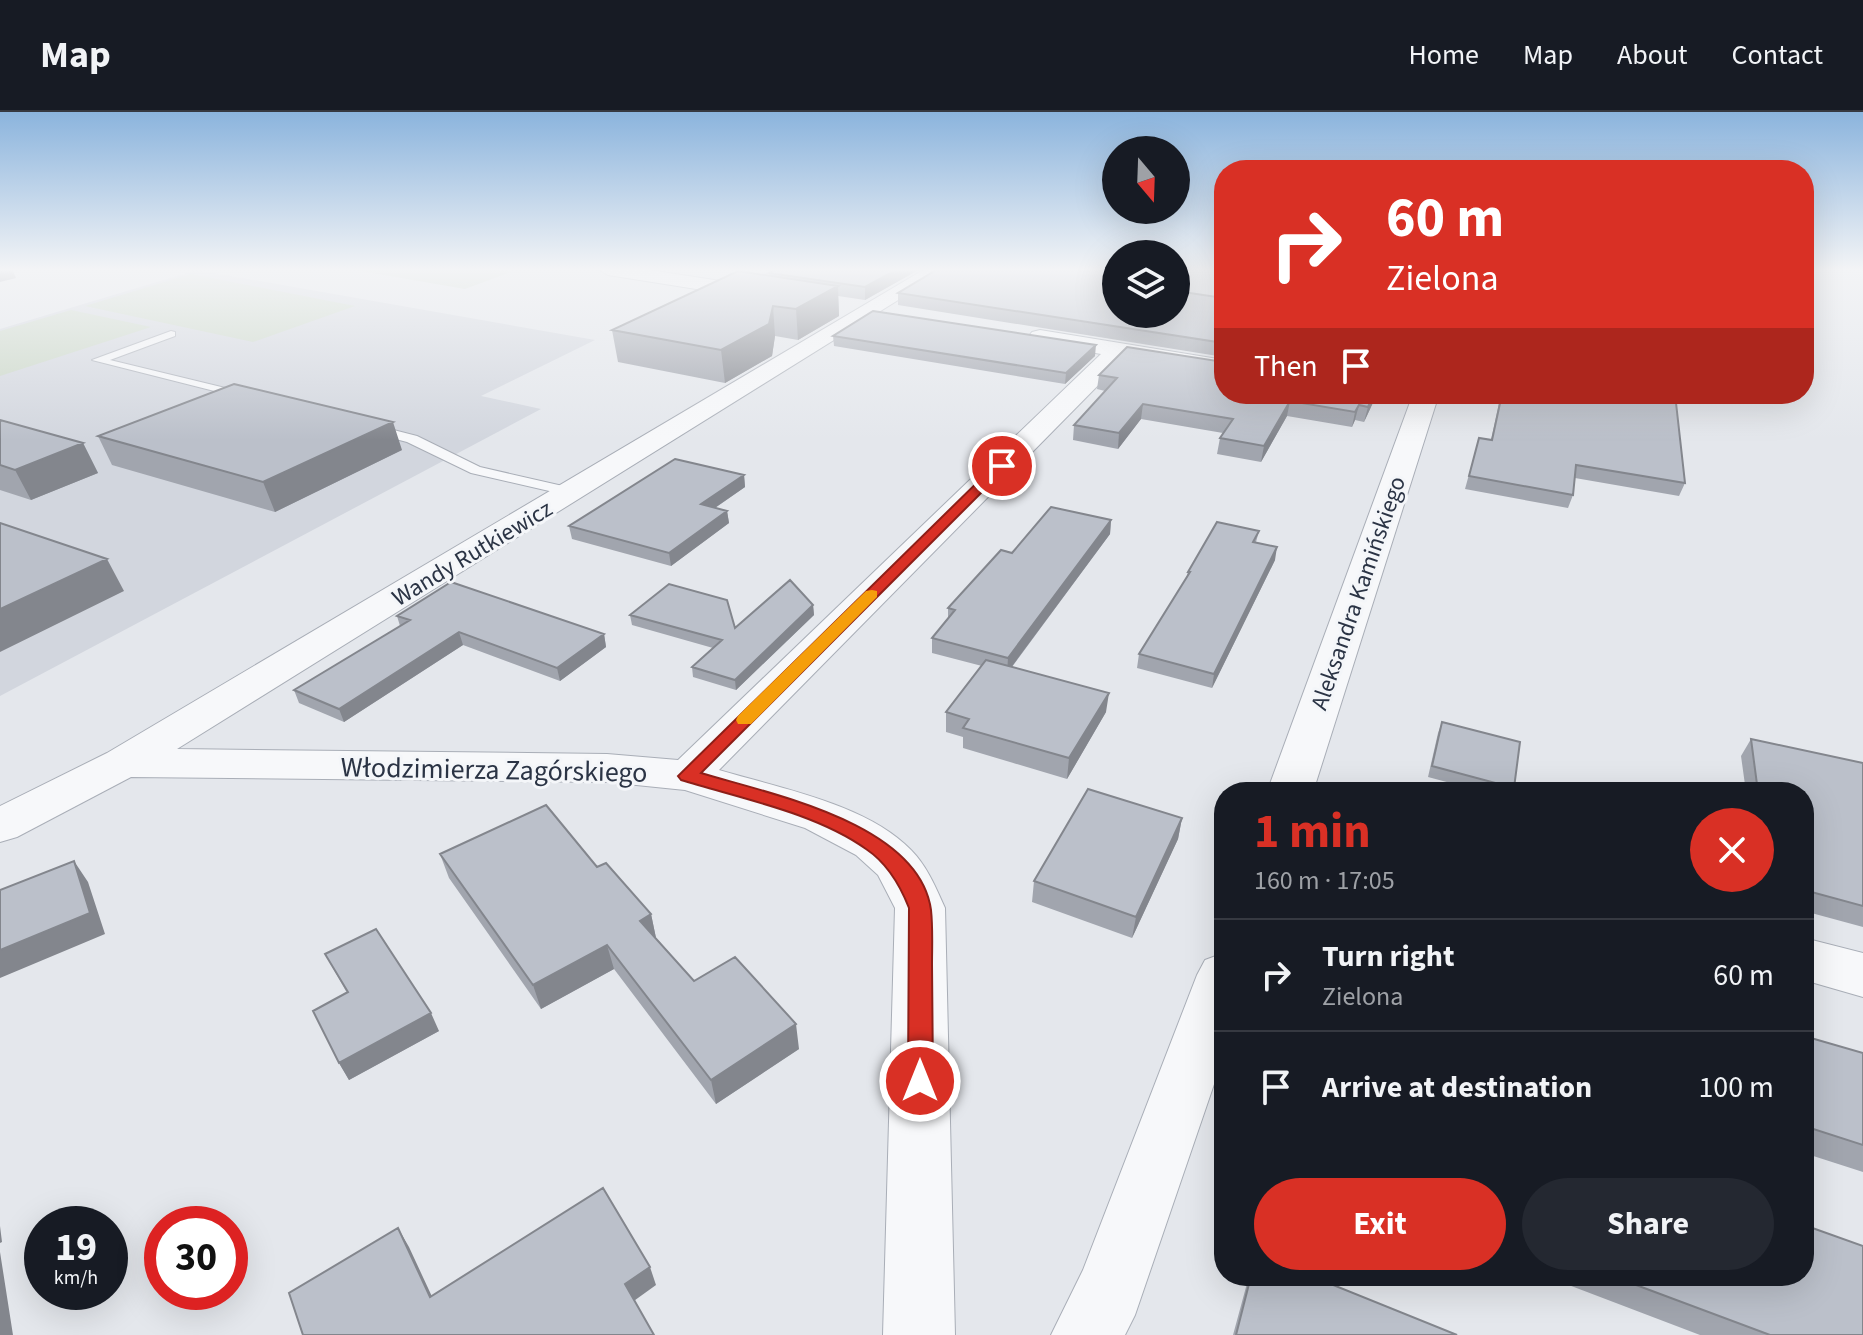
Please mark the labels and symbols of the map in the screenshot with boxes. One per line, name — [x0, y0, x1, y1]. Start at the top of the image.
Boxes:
north arrow — [1102, 136, 1190, 224]
pin — [968, 432, 1036, 500]
street label: Aleksandra Kamińskiego — [1302, 471, 1415, 715]
street label: Wandy Rutkiewicz — [385, 492, 559, 615]
street label: Włodzimierza Zagórskiego — [340, 747, 648, 793]
position arrow — [878, 1039, 962, 1123]
speed limit sign: 30 — [144, 1206, 248, 1310]

